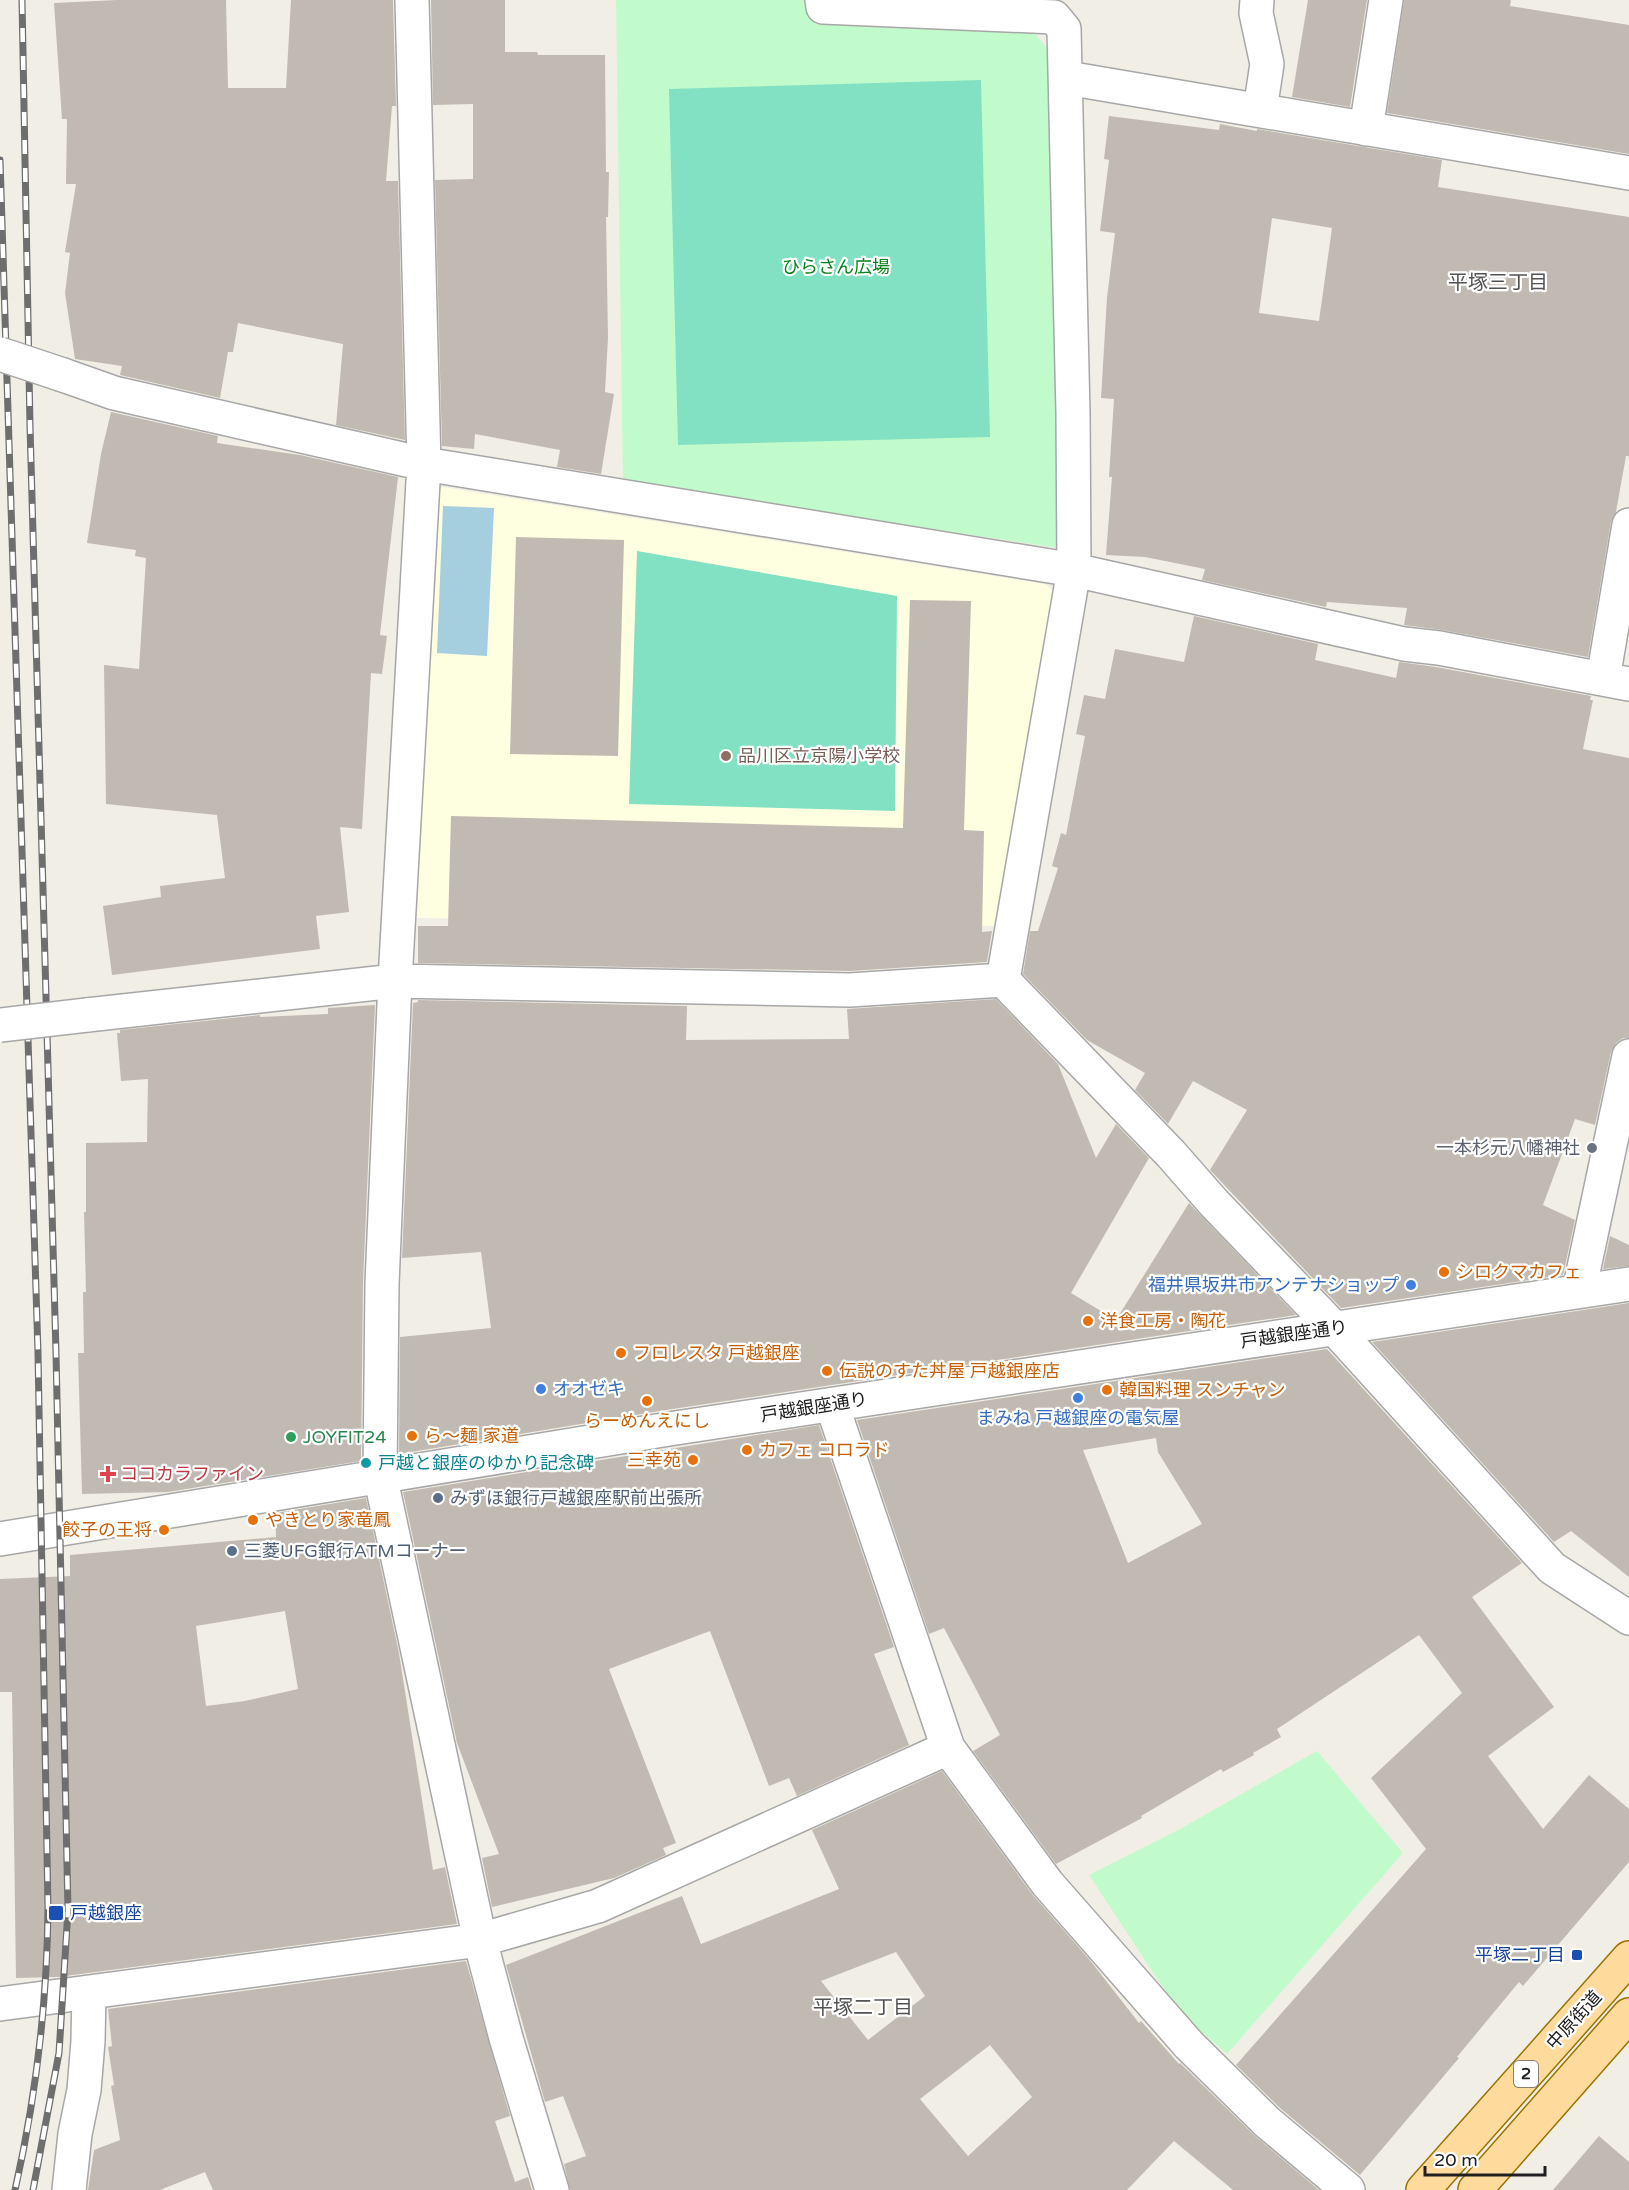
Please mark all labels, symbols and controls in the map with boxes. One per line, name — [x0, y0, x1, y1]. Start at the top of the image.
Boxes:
park label: ひらさん広場 — [782, 256, 890, 278]
district label: 平塚三丁目 — [1448, 271, 1548, 295]
place label: 品川区立京陽小学校 — [738, 745, 900, 767]
marker: 品川区立京陽小学校 — [719, 749, 733, 763]
place label: 一本杉元八幡神社 — [1436, 1137, 1580, 1159]
marker: 一本杉元八幡神社 — [1585, 1141, 1599, 1155]
place label: シロクマカフェ — [1456, 1261, 1582, 1283]
marker: シロクマカフェ — [1437, 1265, 1451, 1279]
place label: 福井県坂井市アンテナショップ — [1148, 1274, 1399, 1296]
marker: 福井県坂井市アンテナショップ — [1404, 1278, 1418, 1292]
place label: 洋食工房・陶花 — [1100, 1310, 1226, 1332]
marker: 洋食工房・陶花 — [1081, 1314, 1095, 1328]
street label: 戸越銀座通り — [1239, 1316, 1349, 1352]
place label: フロレスタ 戸越銀座 — [633, 1342, 800, 1364]
marker: フロレスタ 戸越銀座 — [614, 1346, 628, 1360]
place label: 伝説のすた丼屋 戸越銀座店 — [839, 1360, 1060, 1382]
marker: 伝説のすた丼屋 戸越銀座店 — [820, 1364, 834, 1378]
place label: オオゼキ — [553, 1378, 625, 1400]
place label: 韓国料理 スンチャン — [1119, 1379, 1286, 1401]
marker: オオゼキ — [534, 1382, 548, 1396]
marker: 韓国料理 スンチャン — [1100, 1383, 1114, 1397]
street label: 戸越銀座通り — [759, 1388, 869, 1426]
marker: まみね 戸越銀座の電気屋 — [1071, 1391, 1085, 1405]
marker: らーめんえにし — [640, 1394, 654, 1408]
place label: まみね 戸越銀座の電気屋 — [977, 1407, 1179, 1429]
place label: らーめんえにし — [584, 1410, 710, 1432]
place label: ら～麺 家道 — [424, 1425, 519, 1447]
place label: JOYFIT24 — [303, 1426, 387, 1448]
marker: ら～麺 家道 — [405, 1429, 419, 1443]
marker: JOYFIT24 — [284, 1430, 298, 1444]
place label: カフェ コロラド — [759, 1439, 890, 1461]
marker: カフェ コロラド — [740, 1443, 754, 1457]
place label: 三幸苑 — [627, 1449, 681, 1471]
place label: 戸越と銀座のゆかり記念碑 — [378, 1452, 594, 1474]
marker: 三幸苑 — [686, 1453, 700, 1467]
marker: 戸越と銀座のゆかり記念碑 — [359, 1456, 373, 1470]
place label: ココカラファイン — [120, 1463, 264, 1485]
marker: ココカラファイン — [101, 1467, 115, 1481]
place label: みずほ銀行戸越銀座駅前出張所 — [450, 1487, 702, 1509]
marker: みずほ銀行戸越銀座駅前出張所 — [431, 1491, 445, 1505]
place label: やきとり家竜鳳 — [265, 1509, 391, 1531]
marker: やきとり家竜鳳 — [246, 1513, 260, 1527]
place label: 餃子の王将 — [62, 1519, 152, 1541]
marker: 餃子の王将 — [157, 1523, 171, 1537]
place label: 三菱UFG銀行ATMコーナー — [244, 1540, 467, 1562]
marker: 三菱UFG銀行ATMコーナー — [225, 1544, 239, 1558]
place label: 戸越銀座 — [70, 1902, 142, 1924]
marker: 戸越銀座 — [47, 1904, 65, 1922]
place label: 平塚二丁目 — [1475, 1944, 1565, 1966]
marker: 平塚二丁目 — [1570, 1948, 1584, 1962]
street label: 中原街道 — [1542, 1986, 1606, 2054]
district label: 平塚二丁目 — [813, 1996, 913, 2020]
road number: 2 — [1514, 2061, 1538, 2087]
scale bar — [1425, 2139, 1545, 2177]
text: 20 m — [1434, 2149, 1478, 2171]

